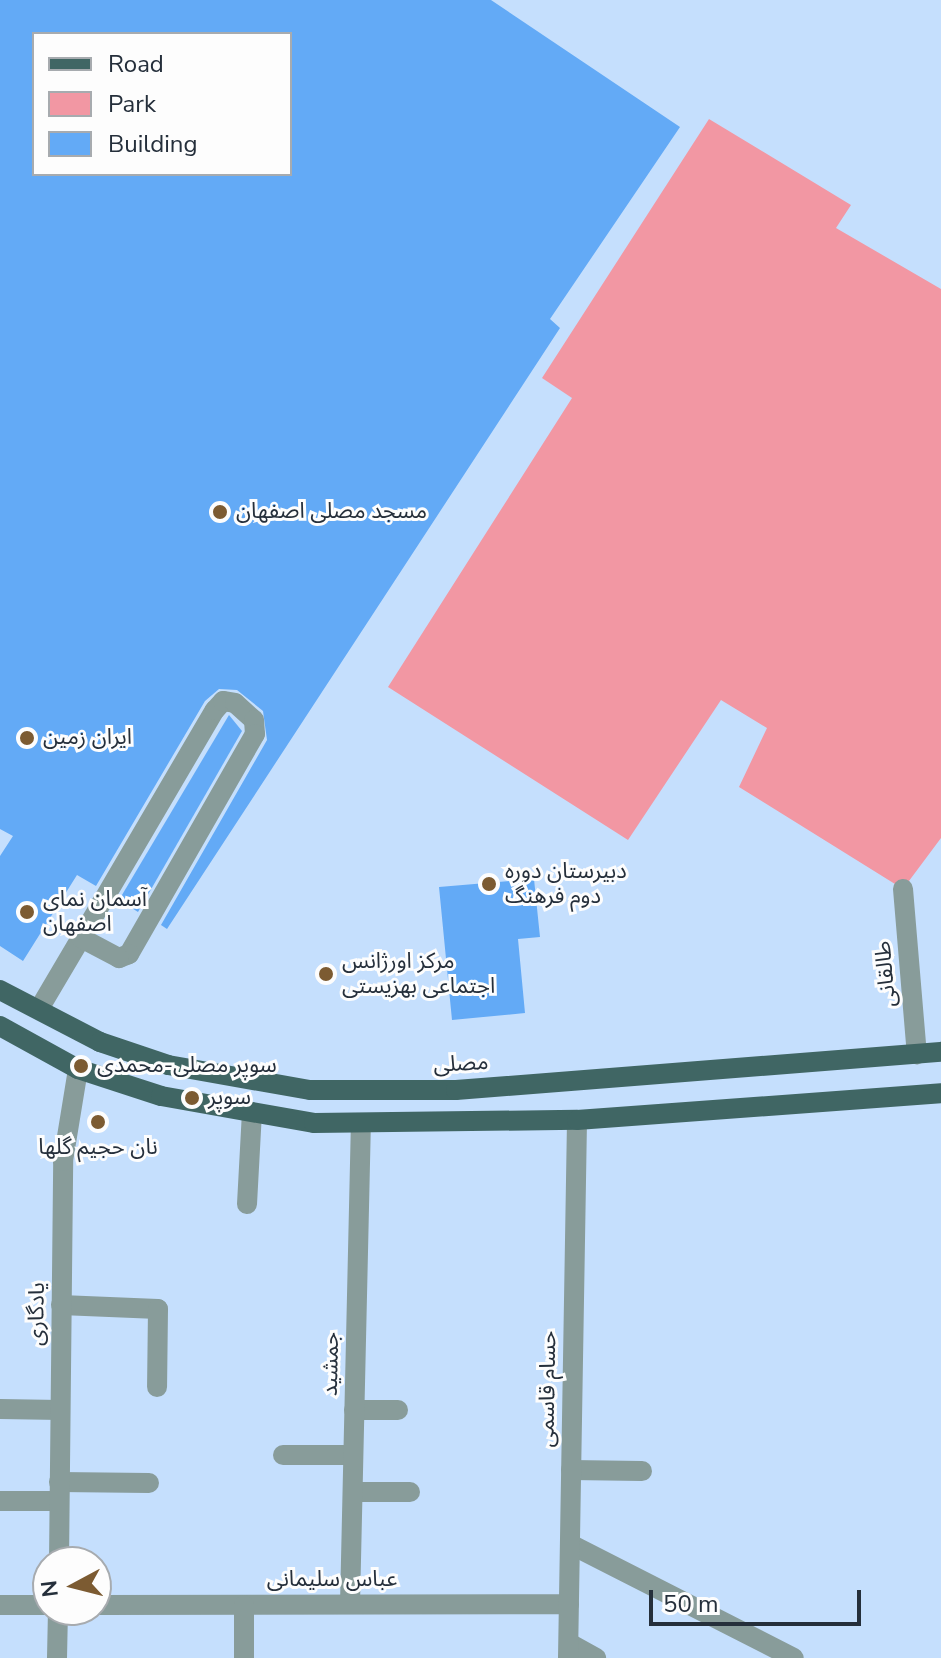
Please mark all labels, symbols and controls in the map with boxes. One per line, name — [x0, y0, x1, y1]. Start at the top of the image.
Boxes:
legend — [32, 32, 292, 176]
text: Road — [108, 48, 164, 80]
text: Park — [108, 88, 156, 120]
text: Building — [108, 128, 198, 160]
place label: مسجد مصلی اصفهان — [236, 499, 427, 525]
marker: مسجد مصلی اصفهان — [211, 503, 229, 521]
place label: ایران زمین — [43, 725, 132, 751]
marker: ایران زمین — [18, 729, 36, 747]
place label: دبیرستان دوره دوم فرهنگ — [505, 858, 627, 910]
marker: دبیرستان دوره دوم فرهنگ — [480, 875, 498, 893]
place label: آسمان نمای اصفهان — [43, 886, 147, 938]
marker: آسمان نمای اصفهان — [18, 903, 36, 921]
street label: طالقانی — [870, 940, 902, 1008]
place label: مرکز اورژانس اجتماعی بهزیستی — [342, 948, 495, 1000]
marker: مرکز اورژانس اجتماعی بهزیستی — [317, 965, 335, 983]
street label: مصلی — [433, 1049, 489, 1079]
place label: سوپر مصلی-محمدی — [97, 1053, 277, 1079]
marker: سوپر مصلی-محمدی — [72, 1057, 90, 1075]
place label: سوپر — [208, 1085, 251, 1111]
marker: سوپر — [183, 1089, 201, 1107]
marker: نان حجیم گلها — [89, 1113, 107, 1131]
place label: نان حجیم گلها — [38, 1135, 158, 1161]
street label: یادگاری — [23, 1282, 51, 1346]
street label: حسام قاسمی — [534, 1330, 562, 1448]
street label: جمشید — [317, 1332, 345, 1396]
north arrow — [32, 1546, 112, 1626]
street label: عباس سلیمانی — [267, 1567, 397, 1593]
scale bar — [653, 1574, 865, 1624]
text: N — [34, 1579, 66, 1599]
text: 50 m — [663, 1588, 719, 1620]

